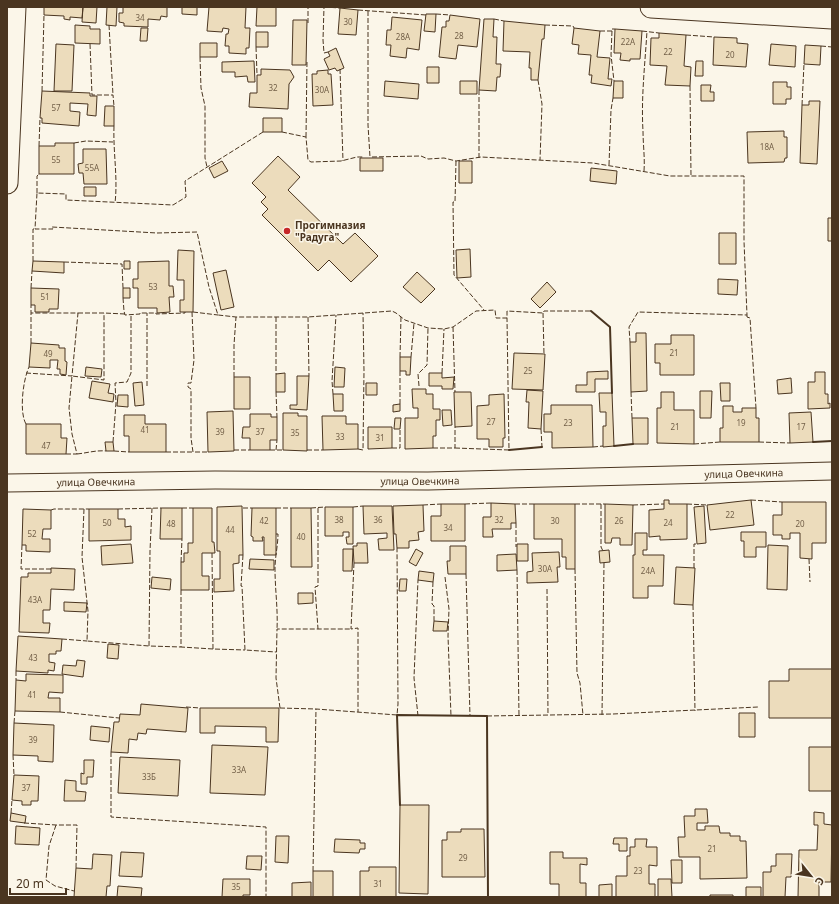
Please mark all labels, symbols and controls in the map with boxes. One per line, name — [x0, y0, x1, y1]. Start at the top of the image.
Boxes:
house number: 34 — [135, 12, 145, 23]
house number: 30 — [343, 16, 353, 27]
house number: 28 — [454, 30, 464, 41]
house number: 28А — [396, 31, 411, 42]
house number: 22А — [621, 36, 636, 47]
house number: 22 — [663, 46, 673, 57]
house number: 20 — [725, 49, 735, 60]
house number: 32 — [268, 82, 278, 93]
house number: 30А — [315, 84, 330, 95]
house number: 57 — [51, 102, 61, 113]
house number: 18А — [760, 141, 775, 152]
house number: 55 — [51, 154, 61, 165]
house number: 55А — [85, 162, 100, 173]
place label: Прогимназия "Радуга" — [295, 218, 366, 244]
marker: Прогимназия "Радуга" — [282, 226, 292, 236]
house number: 53 — [148, 281, 158, 292]
house number: 51 — [40, 291, 50, 302]
house number: 21 — [669, 347, 679, 358]
house number: 49 — [43, 348, 53, 359]
house number: 25 — [523, 365, 533, 376]
house number: 27 — [486, 416, 496, 427]
house number: 23 — [563, 417, 573, 428]
house number: 19 — [736, 417, 746, 428]
house number: 21 — [670, 421, 680, 432]
house number: 17 — [796, 421, 806, 432]
house number: 41 — [140, 424, 150, 435]
house number: 39 — [215, 426, 225, 437]
house number: 37 — [255, 426, 265, 437]
house number: 35 — [290, 427, 300, 438]
house number: 33 — [335, 431, 345, 442]
house number: 31 — [375, 432, 385, 443]
house number: 47 — [41, 440, 51, 451]
street label: улица Овечкина — [704, 465, 783, 481]
street label: улица Овечкина — [381, 473, 460, 488]
street label: улица Овечкина — [56, 474, 135, 489]
house number: 22 — [725, 509, 735, 520]
house number: 38 — [334, 514, 344, 525]
house number: 36 — [373, 514, 383, 525]
house number: 32 — [494, 514, 504, 525]
house number: 42 — [259, 515, 269, 526]
house number: 30 — [550, 515, 560, 526]
house number: 26 — [614, 515, 624, 526]
house number: 50 — [102, 517, 112, 528]
house number: 24 — [663, 517, 673, 528]
house number: 48 — [166, 518, 176, 529]
house number: 20 — [795, 518, 805, 529]
house number: 34 — [443, 522, 453, 533]
house number: 44 — [225, 524, 235, 535]
house number: 52 — [27, 528, 37, 539]
house number: 40 — [296, 531, 306, 542]
house number: 30А — [538, 563, 553, 574]
house number: 24А — [641, 565, 656, 576]
house number: 43А — [28, 594, 43, 605]
house number: 43 — [28, 652, 38, 663]
house number: 41 — [27, 689, 37, 700]
house number: 39 — [28, 734, 38, 745]
house number: 33А — [232, 764, 247, 775]
house number: 33Б — [142, 771, 156, 782]
house number: 37 — [21, 782, 31, 793]
house number: 21 — [707, 843, 717, 854]
house number: 29 — [458, 852, 468, 863]
north arrow — [791, 856, 831, 896]
house number: 23 — [633, 865, 643, 876]
scale bar — [10, 870, 66, 896]
text: С — [812, 874, 828, 888]
text: 20 m — [16, 875, 44, 892]
house number: 31 — [373, 878, 383, 889]
house number: 35 — [231, 881, 241, 892]

